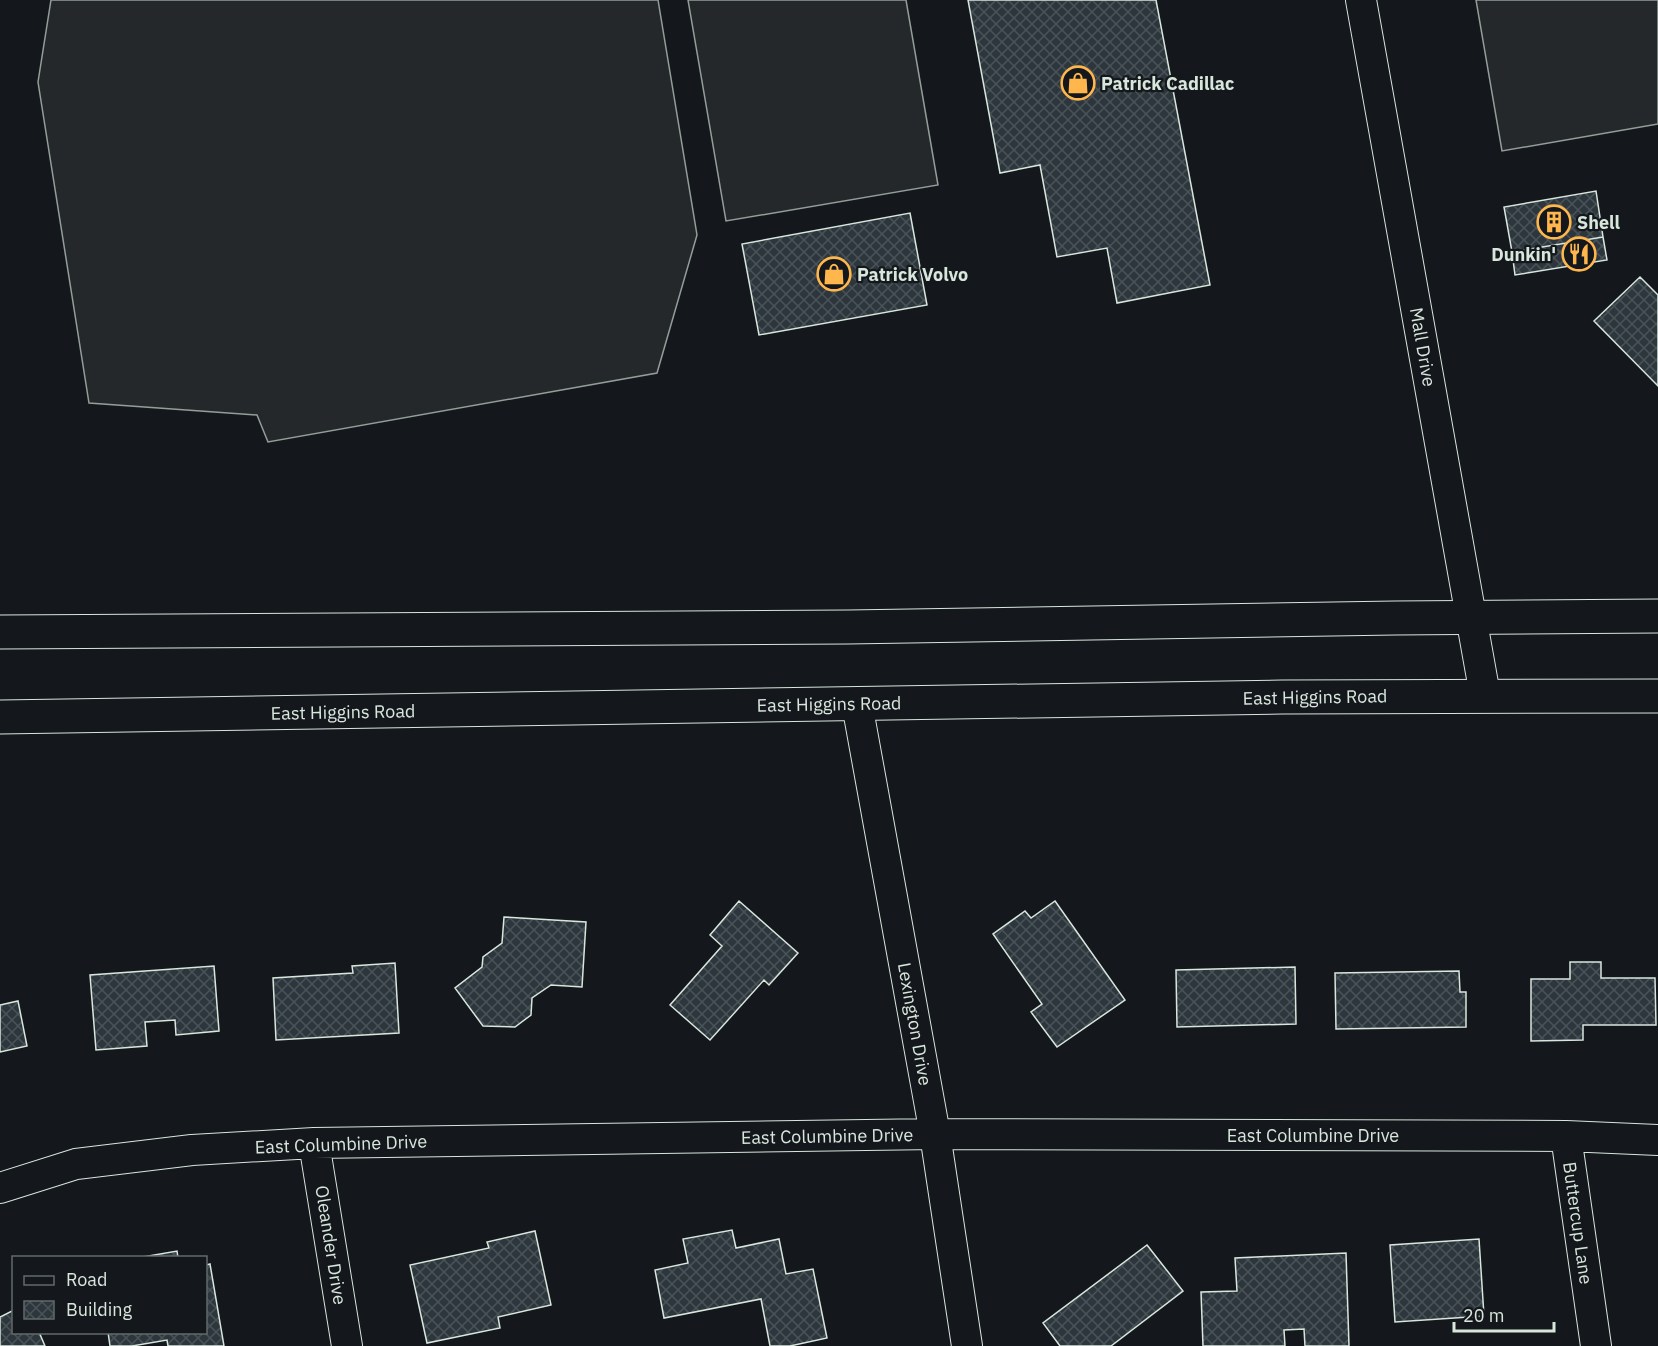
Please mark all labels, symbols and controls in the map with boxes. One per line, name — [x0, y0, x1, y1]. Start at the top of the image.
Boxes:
shop icon: Patrick Cadillac — [1060, 65, 1096, 101]
place label: Patrick Cadillac — [1101, 72, 1234, 95]
building icon: Shell — [1536, 204, 1572, 240]
place label: Shell — [1577, 211, 1620, 234]
restaurant icon: Dunkin' — [1561, 236, 1597, 272]
place label: Dunkin' — [1491, 243, 1556, 266]
shop icon: Patrick Volvo — [816, 256, 852, 292]
place label: Patrick Volvo — [857, 263, 968, 286]
street label: Mall Drive — [1405, 306, 1441, 388]
street label: East Higgins Road — [1242, 684, 1388, 710]
street label: East Higgins Road — [756, 691, 902, 717]
street label: East Higgins Road — [270, 699, 416, 725]
street label: Lexington Drive — [893, 961, 937, 1087]
street label: East Columbine Drive — [741, 1123, 914, 1149]
street label: East Columbine Drive — [1227, 1124, 1399, 1147]
street label: East Columbine Drive — [254, 1129, 428, 1159]
street label: Buttercup Lane — [1558, 1160, 1598, 1286]
street label: Oleander Drive — [310, 1184, 352, 1306]
legend — [12, 1256, 207, 1334]
text: Road — [66, 1268, 107, 1291]
scale bar — [1454, 1295, 1554, 1333]
text: Building — [66, 1298, 133, 1321]
text: 20 m — [1463, 1304, 1505, 1327]

